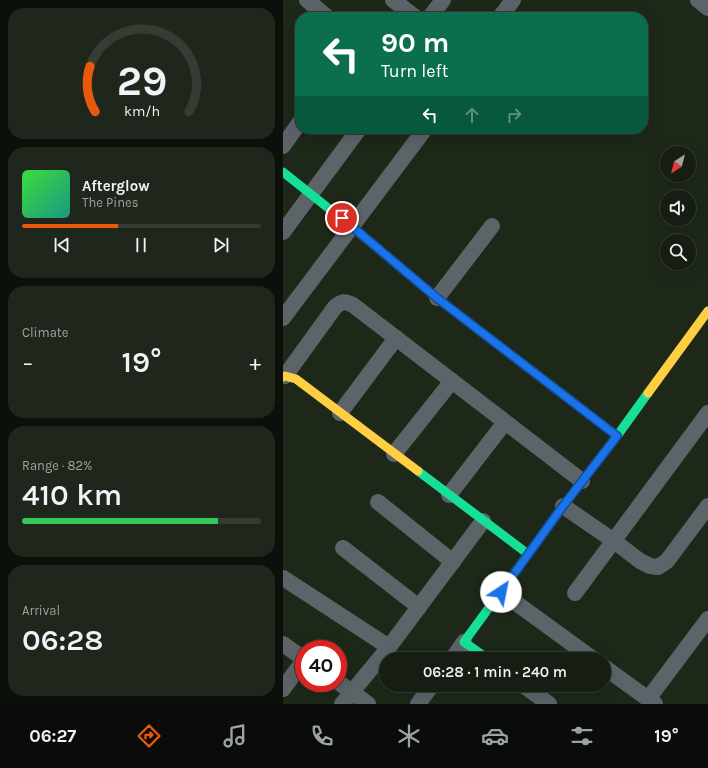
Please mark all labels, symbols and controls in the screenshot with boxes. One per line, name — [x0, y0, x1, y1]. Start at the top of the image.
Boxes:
text: 90 m — [381, 26, 449, 59]
icon: left — [315, 28, 367, 80]
text: 29 — [116, 56, 167, 104]
text: Turn left — [381, 60, 449, 82]
text: km/h — [123, 102, 160, 119]
icon: left — [419, 104, 441, 126]
icon: ahead — [461, 104, 483, 126]
icon: right — [503, 104, 525, 126]
north arrow — [660, 146, 696, 182]
map controls — [660, 146, 696, 270]
text: Afterglow — [82, 177, 150, 195]
button: sound — [660, 190, 696, 226]
text: The Pines — [82, 195, 139, 210]
pin — [325, 201, 359, 235]
icon: arrive — [331, 207, 353, 229]
icon: previous — [51, 234, 73, 256]
icon: pause — [130, 234, 152, 256]
icon: next — [210, 234, 232, 256]
button: search — [660, 234, 696, 270]
text: Climate — [22, 325, 68, 340]
text: 19° — [122, 344, 161, 380]
text: − — [22, 350, 34, 376]
text: + — [249, 350, 261, 376]
text: Range · 82% — [22, 458, 92, 473]
text: 410 km — [22, 477, 122, 513]
position arrow — [480, 571, 522, 613]
text: Arrival — [22, 603, 60, 618]
text: 06:28 — [22, 622, 103, 658]
speed limit sign: 40 — [295, 640, 347, 692]
text: 06:28 · 1 min · 240 m — [423, 663, 567, 681]
icon: directions — [135, 722, 163, 750]
icon: music — [221, 722, 249, 750]
icon: phone — [308, 722, 336, 750]
icon: climate — [395, 722, 423, 750]
icon: car — [481, 722, 509, 750]
icon: filters — [568, 722, 596, 750]
text: 06:27 — [29, 725, 76, 747]
text: 19° — [654, 725, 679, 747]

